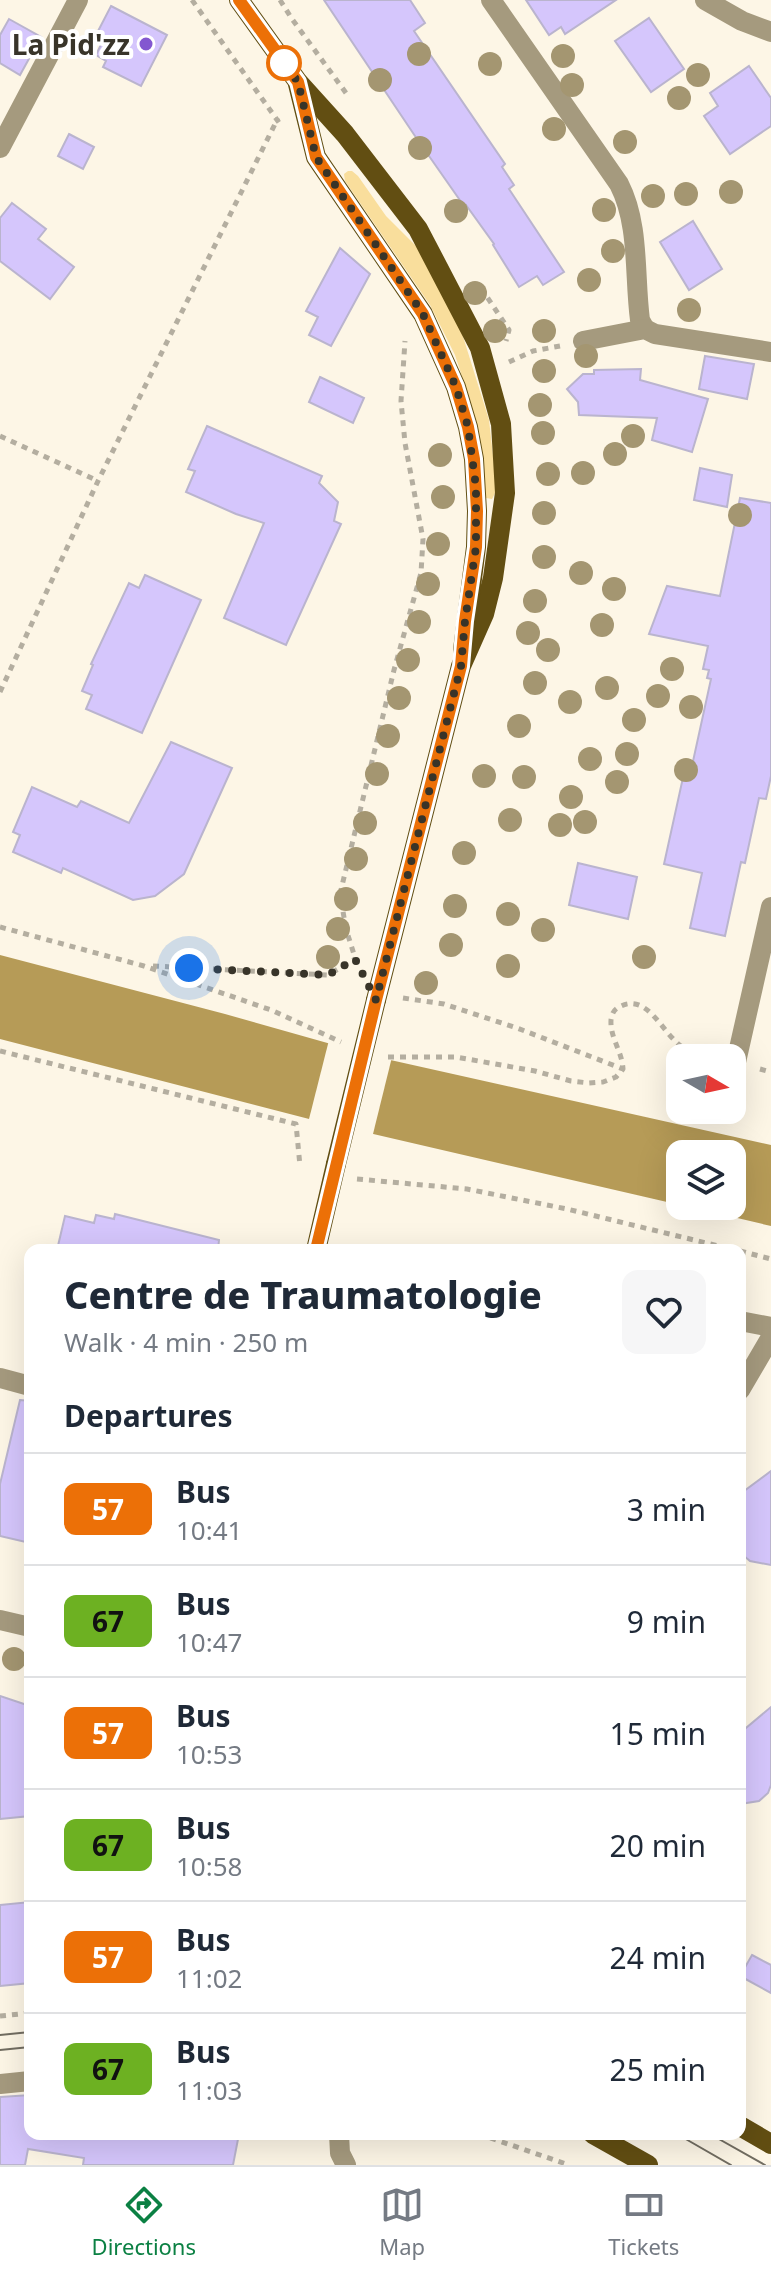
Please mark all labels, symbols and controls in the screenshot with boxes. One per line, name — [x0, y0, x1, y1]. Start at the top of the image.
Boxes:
place label: La Pid'zz — [12, 25, 130, 63]
marker: La Pid'zz — [137, 35, 155, 53]
unlabelled marker — [267, 46, 301, 80]
your location — [169, 948, 209, 988]
north arrow — [666, 1044, 746, 1124]
map controls — [666, 1044, 746, 1220]
button: layers — [666, 1140, 746, 1220]
text: Centre de Traumatologie — [64, 1268, 542, 1320]
button: heart — [622, 1270, 706, 1354]
text: Walk · 4 min · 250 m — [64, 1324, 308, 1360]
text: Departures — [64, 1395, 233, 1436]
text: Bus — [176, 1471, 231, 1512]
text: 3 min — [627, 1489, 706, 1530]
text: 57 — [92, 1490, 124, 1528]
text: 10:41 — [176, 1512, 242, 1548]
text: Bus — [176, 1583, 231, 1624]
text: 9 min — [627, 1601, 706, 1642]
text: 67 — [92, 1602, 124, 1640]
text: 10:47 — [176, 1624, 242, 1660]
text: Bus — [176, 1695, 231, 1736]
text: 15 min — [610, 1713, 706, 1754]
text: 57 — [92, 1714, 124, 1752]
text: 10:53 — [176, 1736, 242, 1772]
text: Bus — [176, 1807, 231, 1848]
text: 20 min — [610, 1825, 706, 1866]
text: 67 — [92, 1826, 124, 1864]
text: 10:58 — [176, 1848, 242, 1884]
text: Bus — [176, 1919, 231, 1960]
text: 24 min — [610, 1937, 706, 1978]
text: 57 — [92, 1938, 124, 1976]
text: 11:02 — [176, 1960, 242, 1996]
text: Bus — [176, 2031, 231, 2072]
text: 25 min — [610, 2049, 706, 2090]
text: 67 — [92, 2050, 124, 2088]
text: 11:03 — [176, 2072, 242, 2108]
tab: Directions — [92, 2183, 196, 2261]
tab: Map — [379, 2183, 425, 2261]
tab: Tickets — [608, 2183, 679, 2261]

